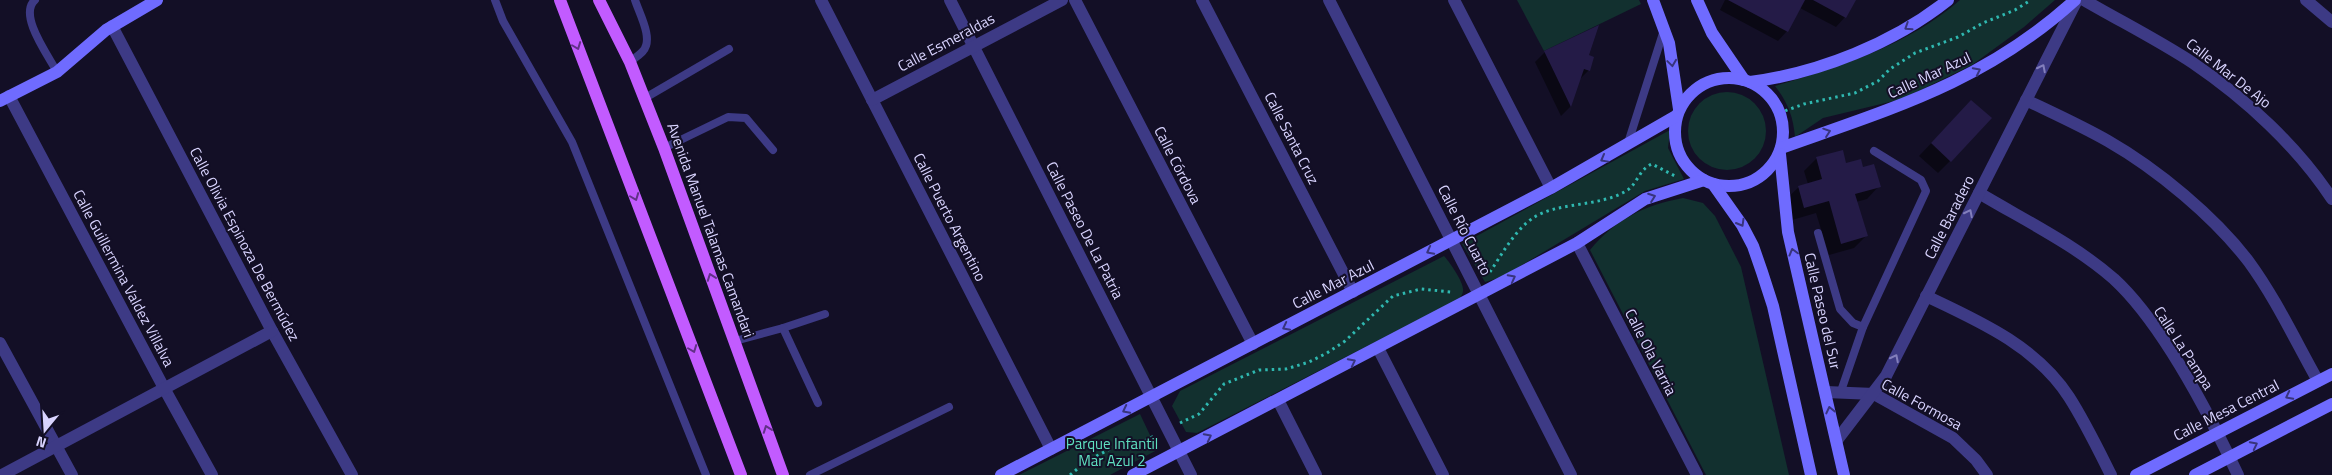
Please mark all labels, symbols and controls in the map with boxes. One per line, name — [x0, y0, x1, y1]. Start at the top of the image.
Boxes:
street label: Calle Esmeraldas — [893, 7, 999, 77]
one-way arrow — [1904, 21, 1913, 30]
street label: Calle Mar De Ajo — [2181, 32, 2277, 114]
one-way arrow — [571, 41, 581, 49]
street label: Calle Mar Azul — [1884, 46, 1974, 104]
one-way arrow — [1666, 60, 1677, 68]
one-way arrow — [2036, 64, 2046, 73]
one-way arrow — [1972, 67, 1981, 77]
street label: Calle Santa Cruz — [1259, 88, 1325, 189]
street label: Avenida Manuel Talamas Camandari — [661, 119, 761, 341]
street label: Calle Córdova — [1149, 122, 1208, 208]
one-way arrow — [1822, 128, 1831, 138]
street label: Calle Olivia Espinoza De Bermúdez — [184, 143, 306, 345]
street label: Calle Puerto Argentino — [908, 149, 992, 285]
one-way arrow — [1601, 152, 1610, 162]
street label: Calle Paseo De La Patria — [1040, 157, 1130, 303]
street label: Calle Baradero — [1918, 171, 1980, 263]
street label: Calle Río Cuarto — [1432, 181, 1498, 279]
street label: Calle Guillermina Valdez Villalva — [67, 185, 181, 371]
one-way arrow — [629, 193, 639, 201]
one-way arrow — [1647, 193, 1655, 203]
one-way arrow — [1963, 209, 1973, 218]
one-way arrow — [1734, 218, 1744, 227]
one-way arrow — [1426, 245, 1435, 255]
one-way arrow — [1788, 248, 1799, 256]
street label: Calle Paseo del Sur — [1798, 250, 1848, 372]
street label: Calle Mar Azul — [1288, 253, 1378, 315]
one-way arrow — [707, 273, 717, 281]
one-way arrow — [1506, 275, 1515, 285]
street label: Calle La Pampa — [2148, 302, 2220, 395]
street label: Calle Ola Varria — [1619, 305, 1683, 400]
one-way arrow — [1282, 321, 1291, 331]
one-way arrow — [687, 344, 697, 353]
one-way arrow — [1889, 354, 1899, 363]
one-way arrow — [1347, 358, 1356, 368]
street label: Calle Formosa — [1877, 372, 1967, 436]
street label: Calle Mesa Central — [2169, 373, 2283, 447]
one-way arrow — [2285, 390, 2294, 400]
one-way arrow — [1123, 404, 1132, 414]
north arrow — [20, 405, 70, 455]
one-way arrow — [1825, 406, 1836, 415]
one-way arrow — [763, 425, 773, 434]
text: N — [33, 431, 49, 454]
park label: Parque Infantil Mar Azul 2 — [1066, 432, 1158, 472]
one-way arrow — [1203, 433, 1212, 443]
one-way arrow — [2248, 441, 2257, 451]

